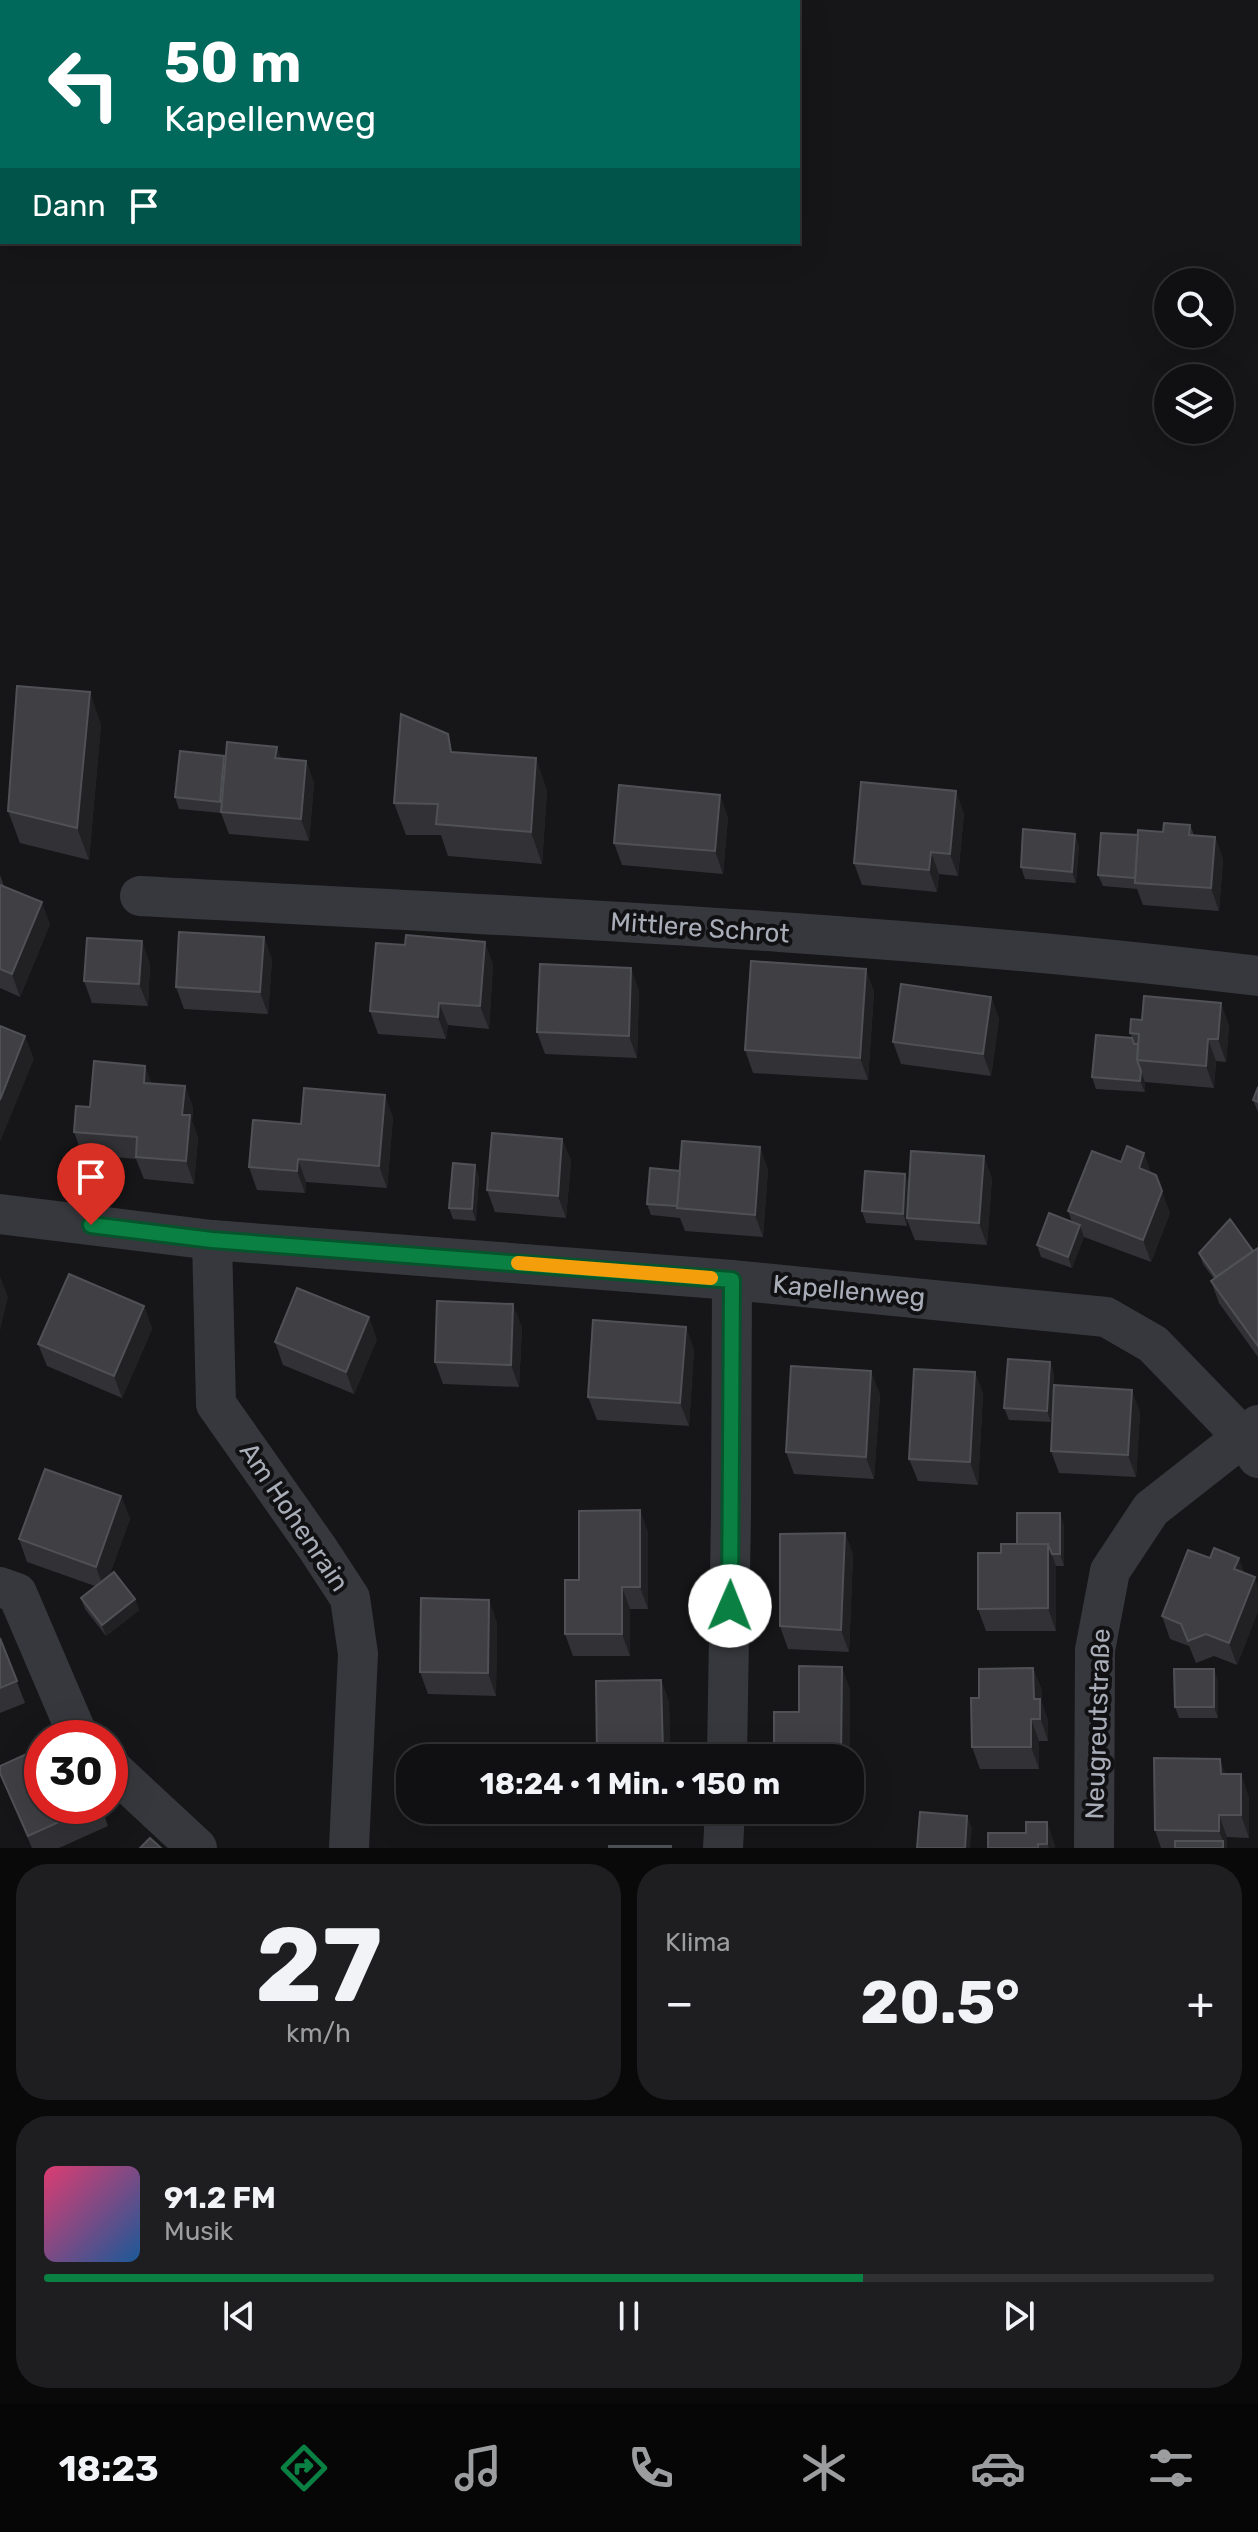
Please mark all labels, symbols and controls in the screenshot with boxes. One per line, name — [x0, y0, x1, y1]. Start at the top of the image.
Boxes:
text: 50 m — [164, 30, 301, 96]
icon: left — [32, 32, 136, 136]
text: Kapellenweg — [164, 97, 376, 140]
icon: arrive — [122, 184, 166, 228]
text: Dann — [32, 188, 106, 224]
map controls — [1154, 268, 1234, 444]
button: search — [1154, 268, 1234, 348]
button: layers — [1154, 364, 1234, 444]
street label: Mittlere Schrot — [609, 906, 791, 950]
pin — [57, 1143, 125, 1225]
icon: arrive — [69, 1155, 113, 1199]
street label: Kapellenweg — [771, 1269, 927, 1313]
street label: Am Hohenrain — [233, 1437, 355, 1597]
position arrow — [688, 1564, 772, 1648]
street label: Neugreutstraße — [1079, 1628, 1117, 1820]
speed limit sign: 30 — [24, 1720, 128, 1824]
text: 18:24 · 1 Min. · 150 m — [480, 1766, 780, 1802]
text: 27 — [255, 1904, 382, 2027]
text: Klima — [665, 1927, 731, 1958]
text: 20.5° — [860, 1967, 1020, 2038]
text: − — [665, 1977, 694, 2029]
text: + — [1187, 1977, 1214, 2029]
text: km/h — [286, 2018, 351, 2049]
text: 91.2 FM — [164, 2180, 276, 2216]
text: Musik — [164, 2216, 233, 2247]
icon: previous — [217, 2294, 261, 2338]
icon: pause — [607, 2294, 651, 2338]
icon: next — [997, 2294, 1041, 2338]
icon: directions — [276, 2440, 332, 2496]
icon: music — [450, 2440, 506, 2496]
icon: phone — [623, 2440, 679, 2496]
icon: climate — [796, 2440, 852, 2496]
icon: car — [970, 2440, 1026, 2496]
icon: filters — [1143, 2440, 1199, 2496]
text: 18:23 — [59, 2447, 159, 2490]

